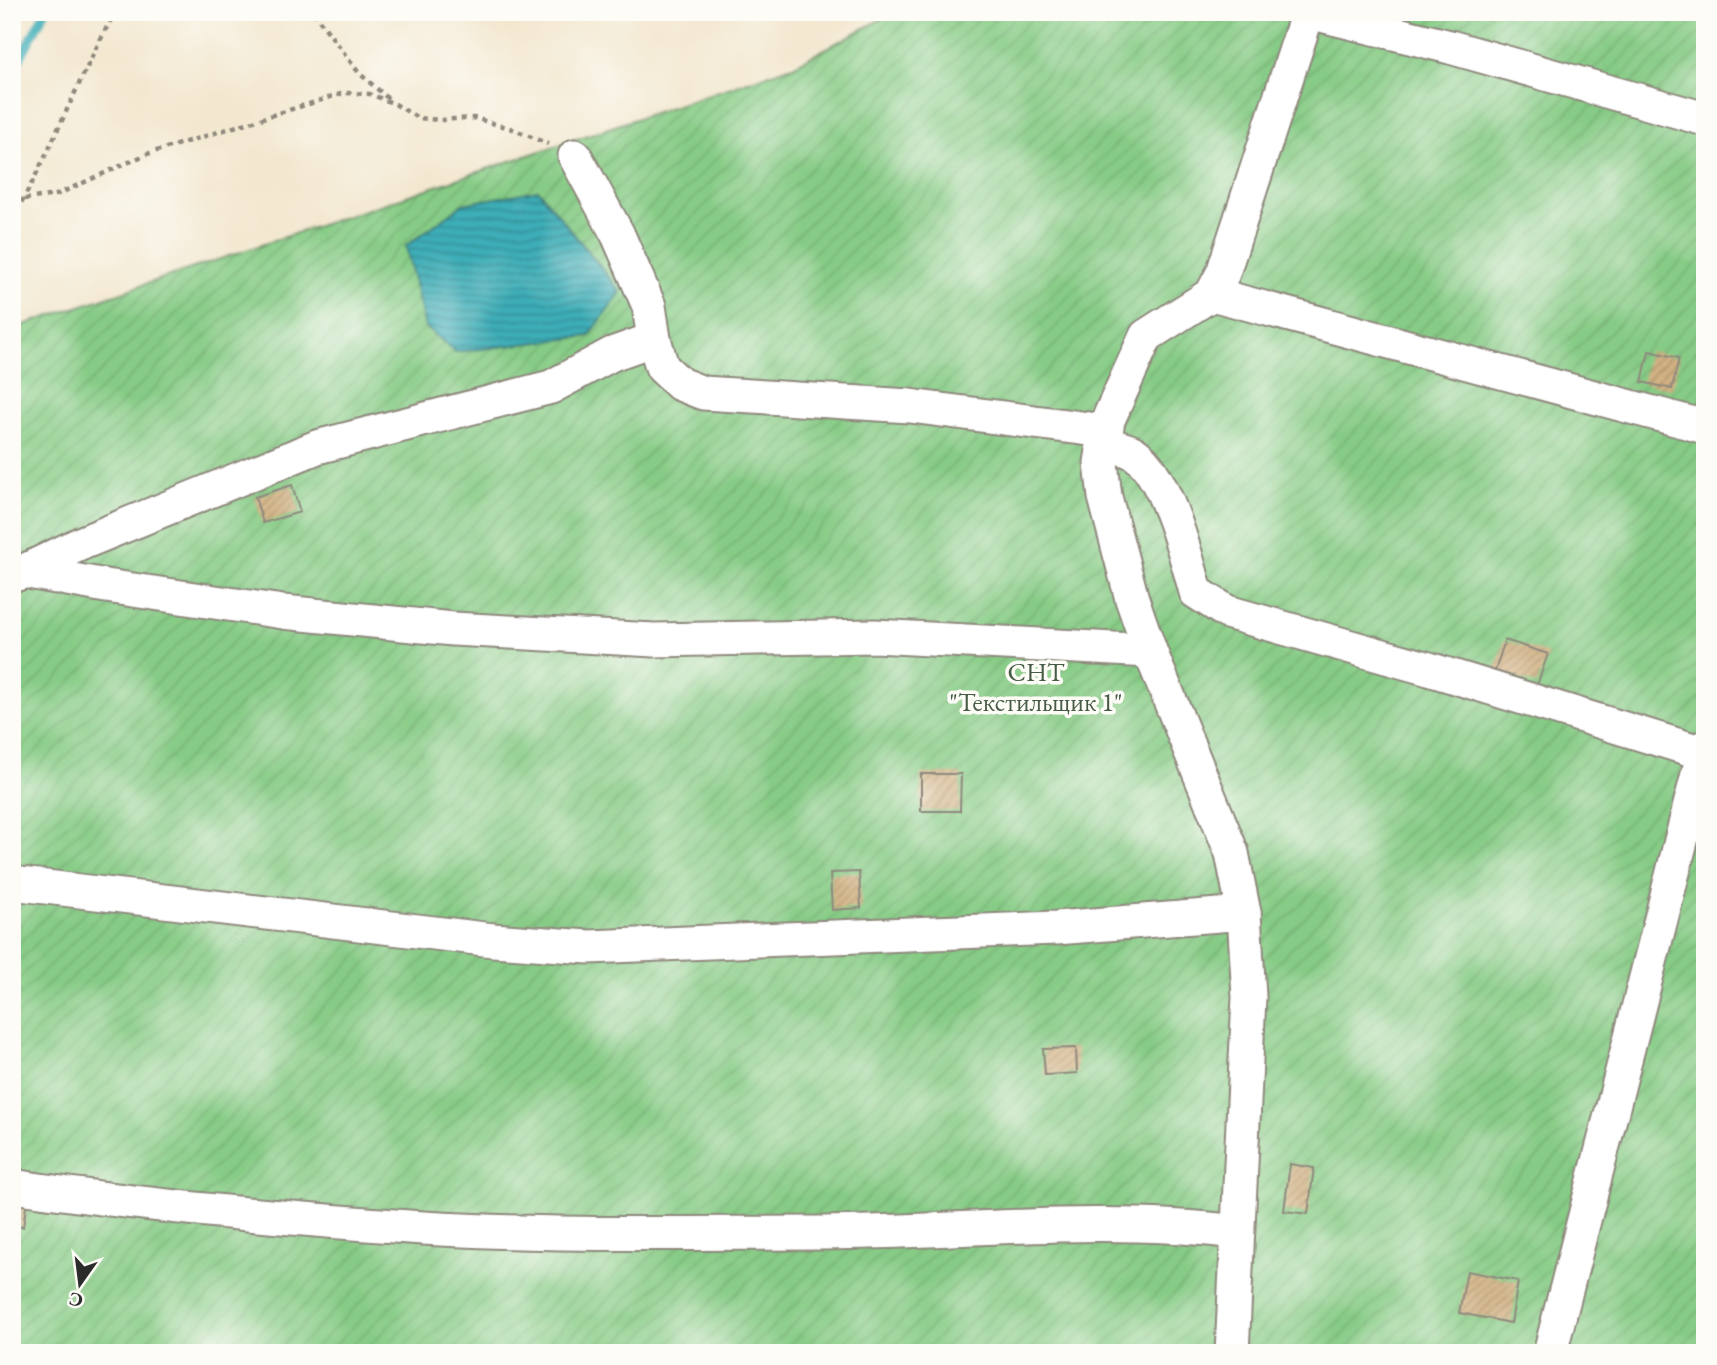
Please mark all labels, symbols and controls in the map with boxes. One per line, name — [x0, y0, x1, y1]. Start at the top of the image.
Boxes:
park label: СНТ "Текстильщик 1" — [949, 655, 1123, 719]
north arrow — [46, 1250, 116, 1320]
text: С — [66, 1286, 86, 1314]

